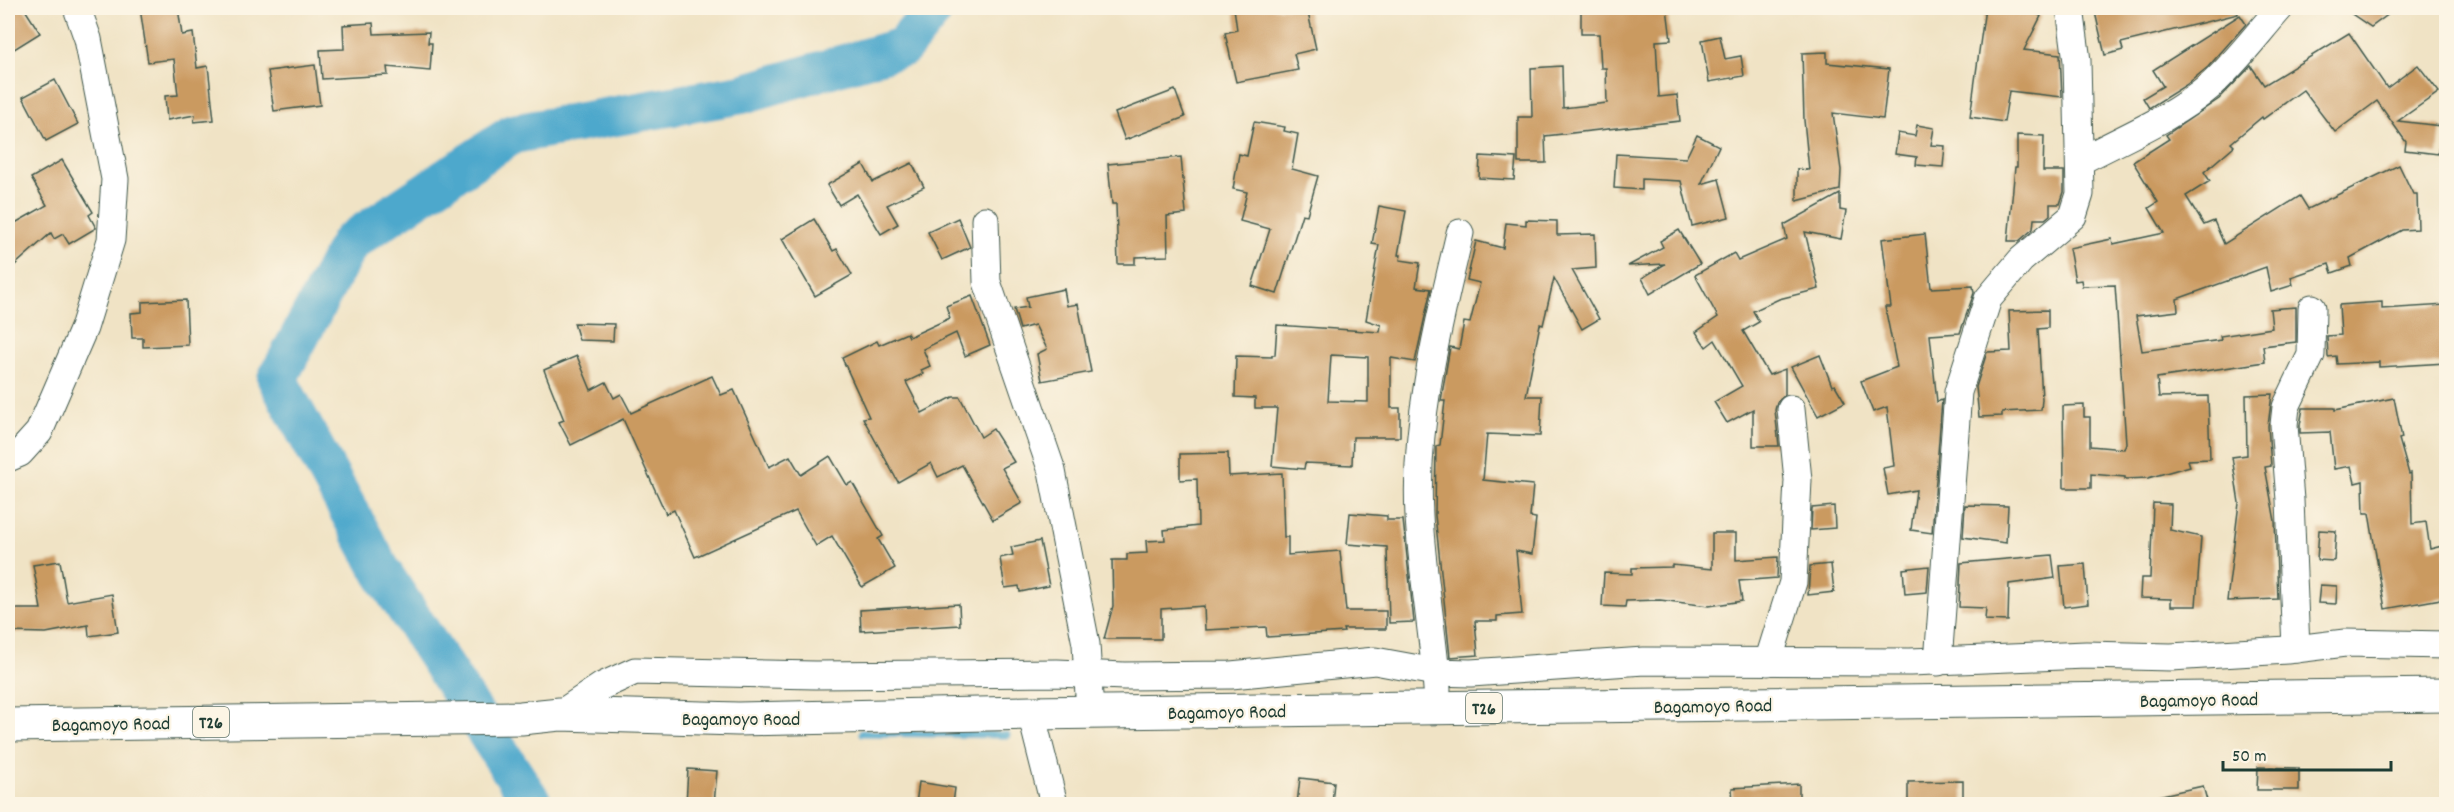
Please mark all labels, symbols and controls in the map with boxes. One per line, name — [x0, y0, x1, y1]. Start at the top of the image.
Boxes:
street label: Bagamoyo Road — [2140, 687, 2259, 717]
road number: T26 — [1466, 693, 1502, 723]
street label: Bagamoyo Road — [1654, 693, 1773, 723]
street label: Bagamoyo Road — [1168, 699, 1287, 729]
road number: T26 — [193, 707, 229, 737]
street label: Bagamoyo Road — [682, 707, 800, 735]
street label: Bagamoyo Road — [52, 711, 171, 741]
scale bar — [2223, 734, 2391, 772]
text: 50 m — [2232, 745, 2267, 770]

